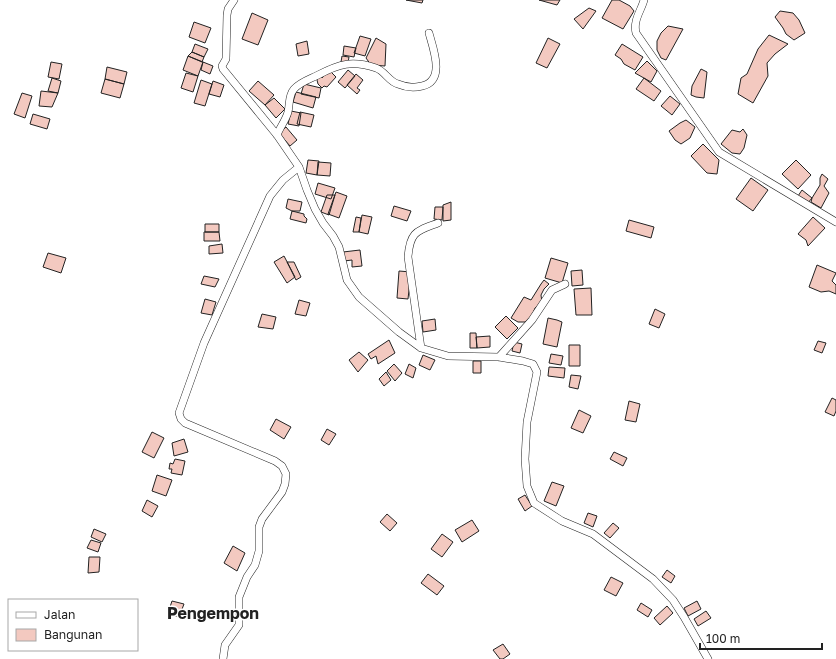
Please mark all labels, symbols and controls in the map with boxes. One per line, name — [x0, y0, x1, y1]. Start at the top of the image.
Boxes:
legend — [8, 599, 138, 651]
district label: Pengempon — [167, 603, 259, 623]
text: Jalan — [44, 607, 75, 622]
scale bar — [700, 625, 822, 651]
text: Bangunan — [44, 627, 102, 642]
text: 100 m — [706, 631, 740, 646]

